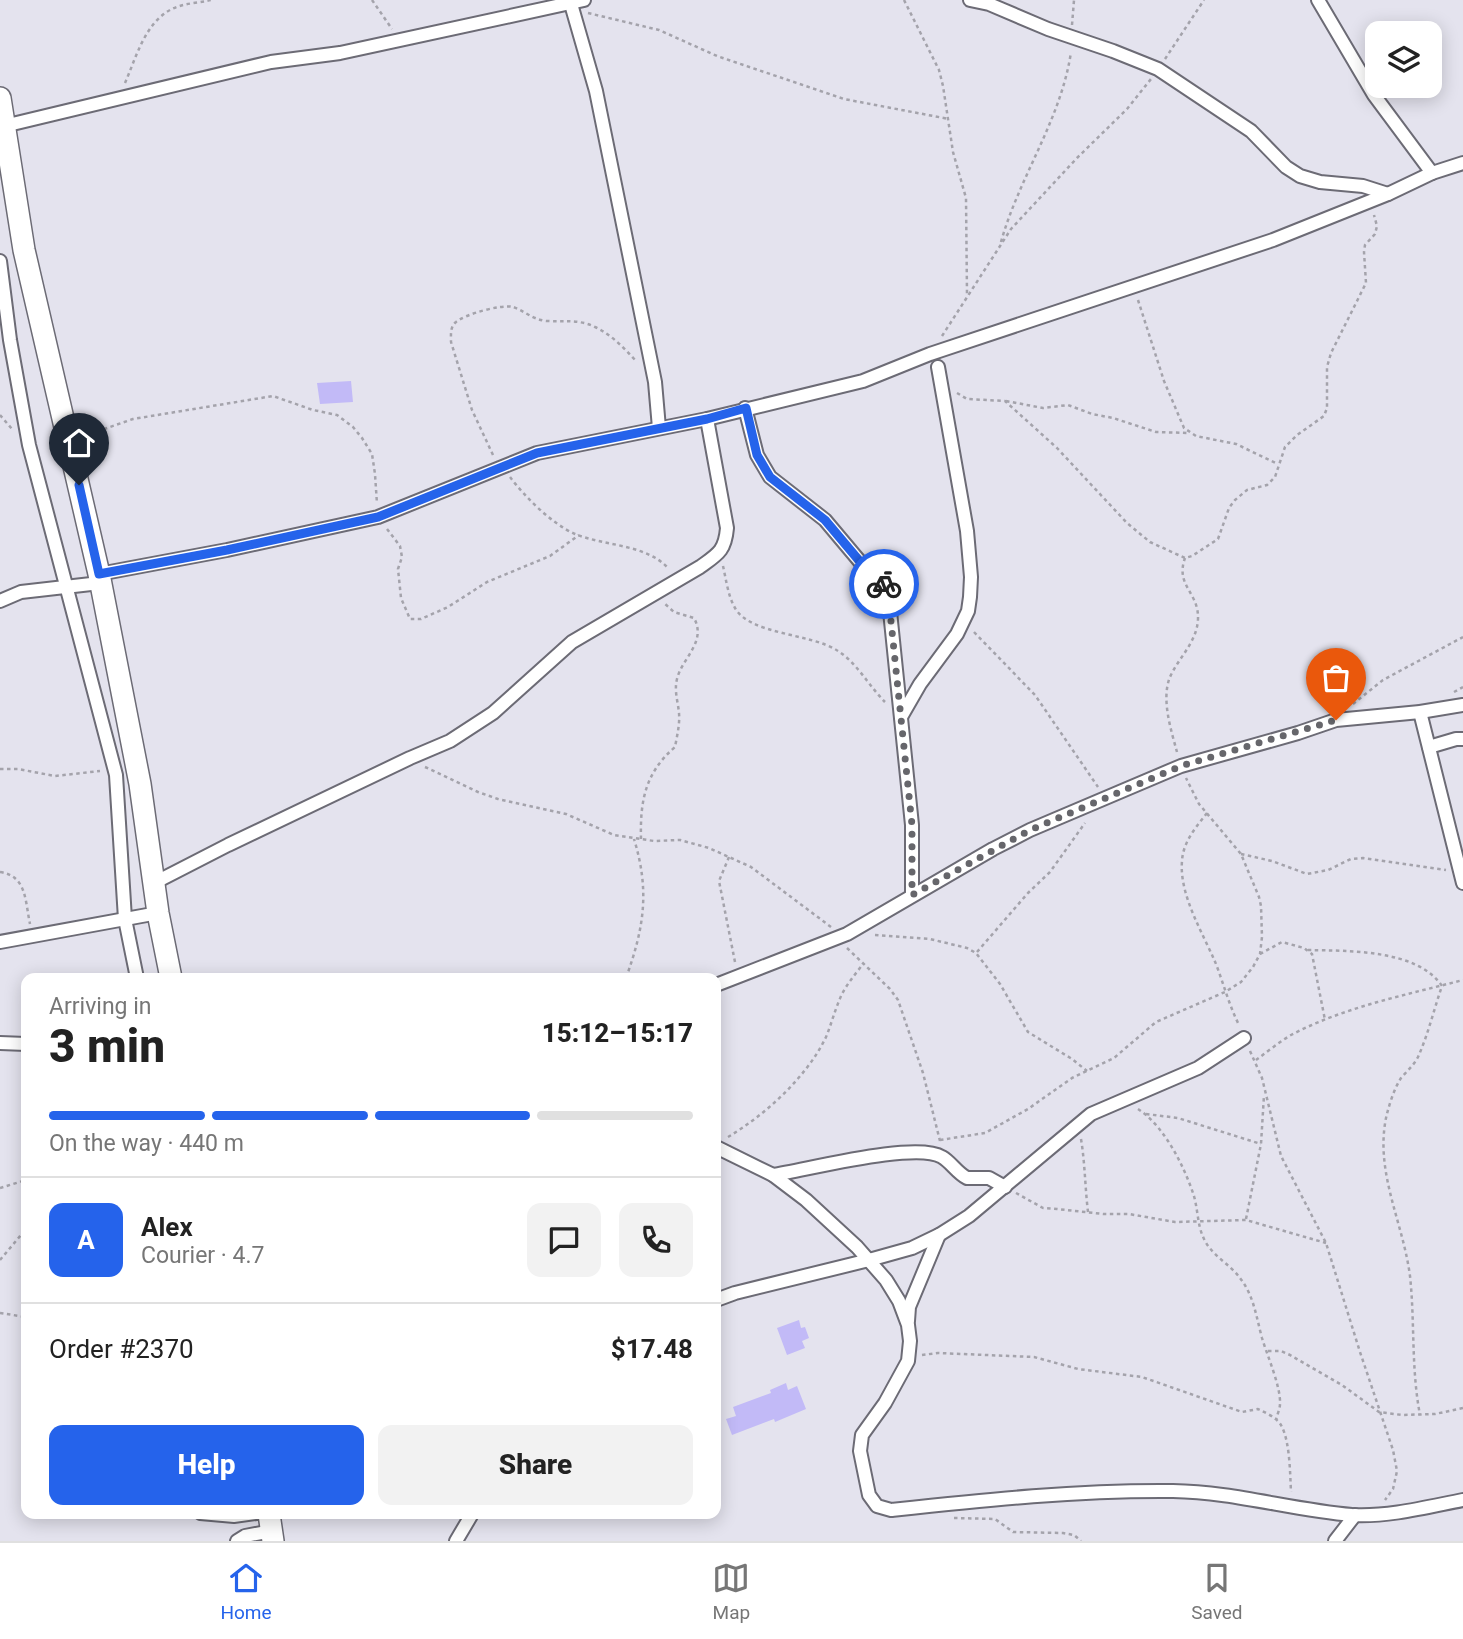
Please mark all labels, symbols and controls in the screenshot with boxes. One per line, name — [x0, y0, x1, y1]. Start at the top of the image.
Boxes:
map controls — [1365, 21, 1442, 98]
button: layers — [1365, 21, 1442, 98]
pin — [49, 413, 109, 485]
icon: home — [60, 424, 98, 462]
courier — [849, 549, 919, 619]
icon: bike — [865, 565, 903, 603]
pin — [1306, 648, 1366, 720]
icon: bag — [1317, 659, 1355, 697]
text: Arriving in — [49, 993, 152, 1020]
text: 15:12–15:17 — [542, 1018, 693, 1048]
text: 3 min — [49, 1019, 165, 1073]
text: On the way · 440 m — [49, 1130, 244, 1157]
button: chat — [527, 1203, 601, 1277]
button: phone — [619, 1203, 693, 1277]
text: Alex — [141, 1212, 193, 1242]
text: A — [77, 1225, 95, 1255]
text: Courier · 4.7 — [141, 1242, 264, 1269]
text: Order #2370 — [49, 1334, 194, 1364]
text: $17.48 — [611, 1334, 693, 1364]
button: Help — [49, 1425, 364, 1505]
button: Share — [378, 1425, 693, 1505]
tab: Home — [220, 1559, 272, 1624]
tab: Map — [712, 1559, 750, 1624]
tab: Saved — [1191, 1559, 1243, 1624]

